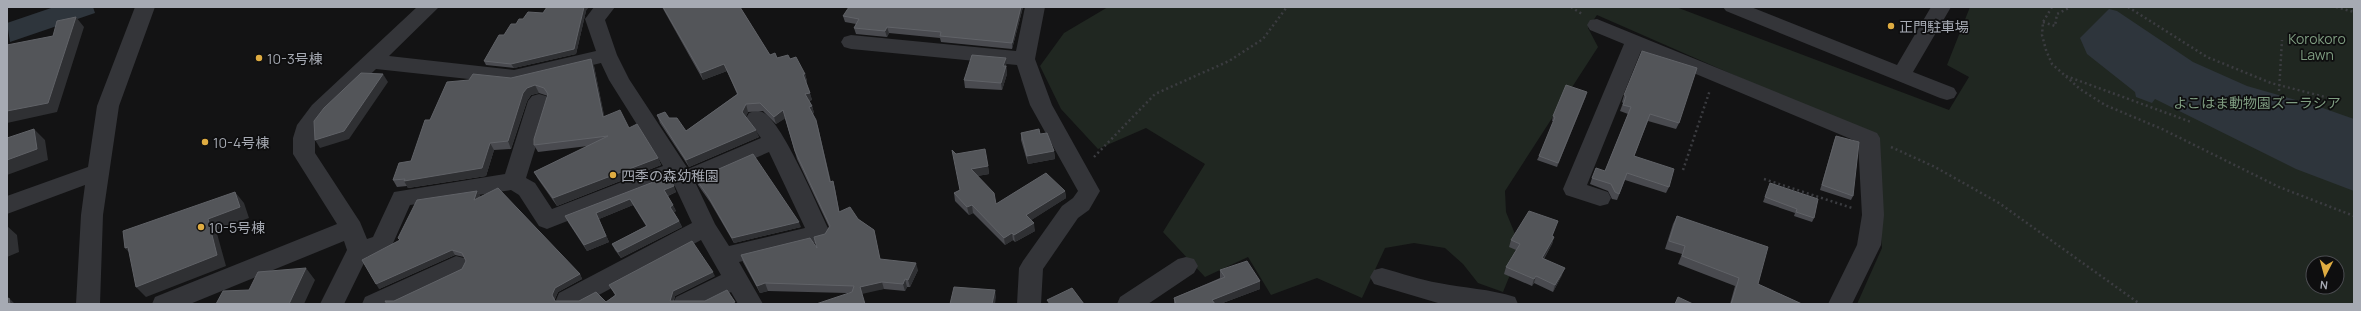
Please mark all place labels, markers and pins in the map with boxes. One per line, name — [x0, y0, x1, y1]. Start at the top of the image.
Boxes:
place label: 正門駐車場 — [1899, 17, 1969, 36]
marker: 正門駐車場 — [1886, 21, 1896, 31]
place label: 10-3号棟 — [267, 49, 323, 68]
marker: 10-3号棟 — [254, 53, 264, 63]
place label: 10-4号棟 — [213, 133, 269, 152]
marker: 10-4号棟 — [200, 137, 210, 147]
place label: 四季の森幼稚園 — [621, 166, 719, 185]
marker: 四季の森幼稚園 — [608, 170, 618, 180]
place label: 10-5号棟 — [209, 218, 265, 237]
marker: 10-5号棟 — [196, 222, 206, 232]

